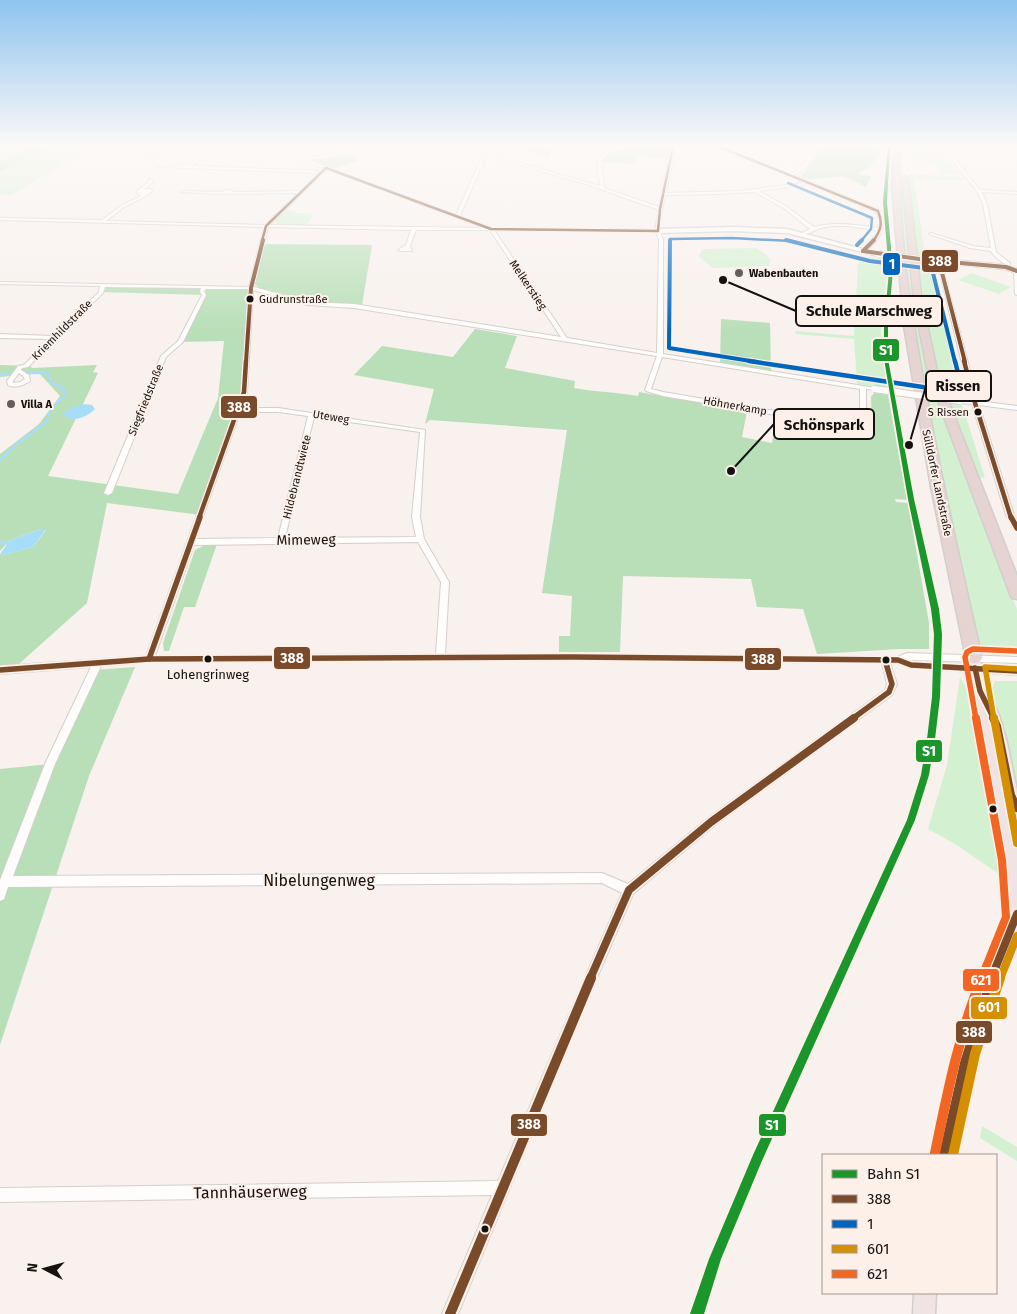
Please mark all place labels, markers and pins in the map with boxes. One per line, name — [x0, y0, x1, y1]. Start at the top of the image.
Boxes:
marker: Wabenbauten — [733, 267, 745, 279]
place label: Wabenbauten — [749, 267, 818, 280]
place label: Gudrunstraße — [259, 293, 328, 306]
marker: Gudrunstraße — [245, 294, 255, 304]
callout: Schule Marschweg — [796, 296, 942, 326]
callout: Rissen — [926, 371, 991, 401]
marker: Villa A — [5, 398, 17, 410]
place label: Villa A — [20, 398, 52, 411]
place label: S Rissen — [928, 406, 969, 419]
marker: S Rissen — [973, 407, 983, 417]
callout: Schönspark — [774, 409, 874, 439]
marker: Lohengrinweg — [203, 654, 213, 664]
unlabelled marker — [881, 655, 891, 665]
place label: Lohengrinweg — [167, 667, 249, 682]
unlabelled marker — [988, 804, 998, 814]
unlabelled marker — [480, 1224, 490, 1234]

